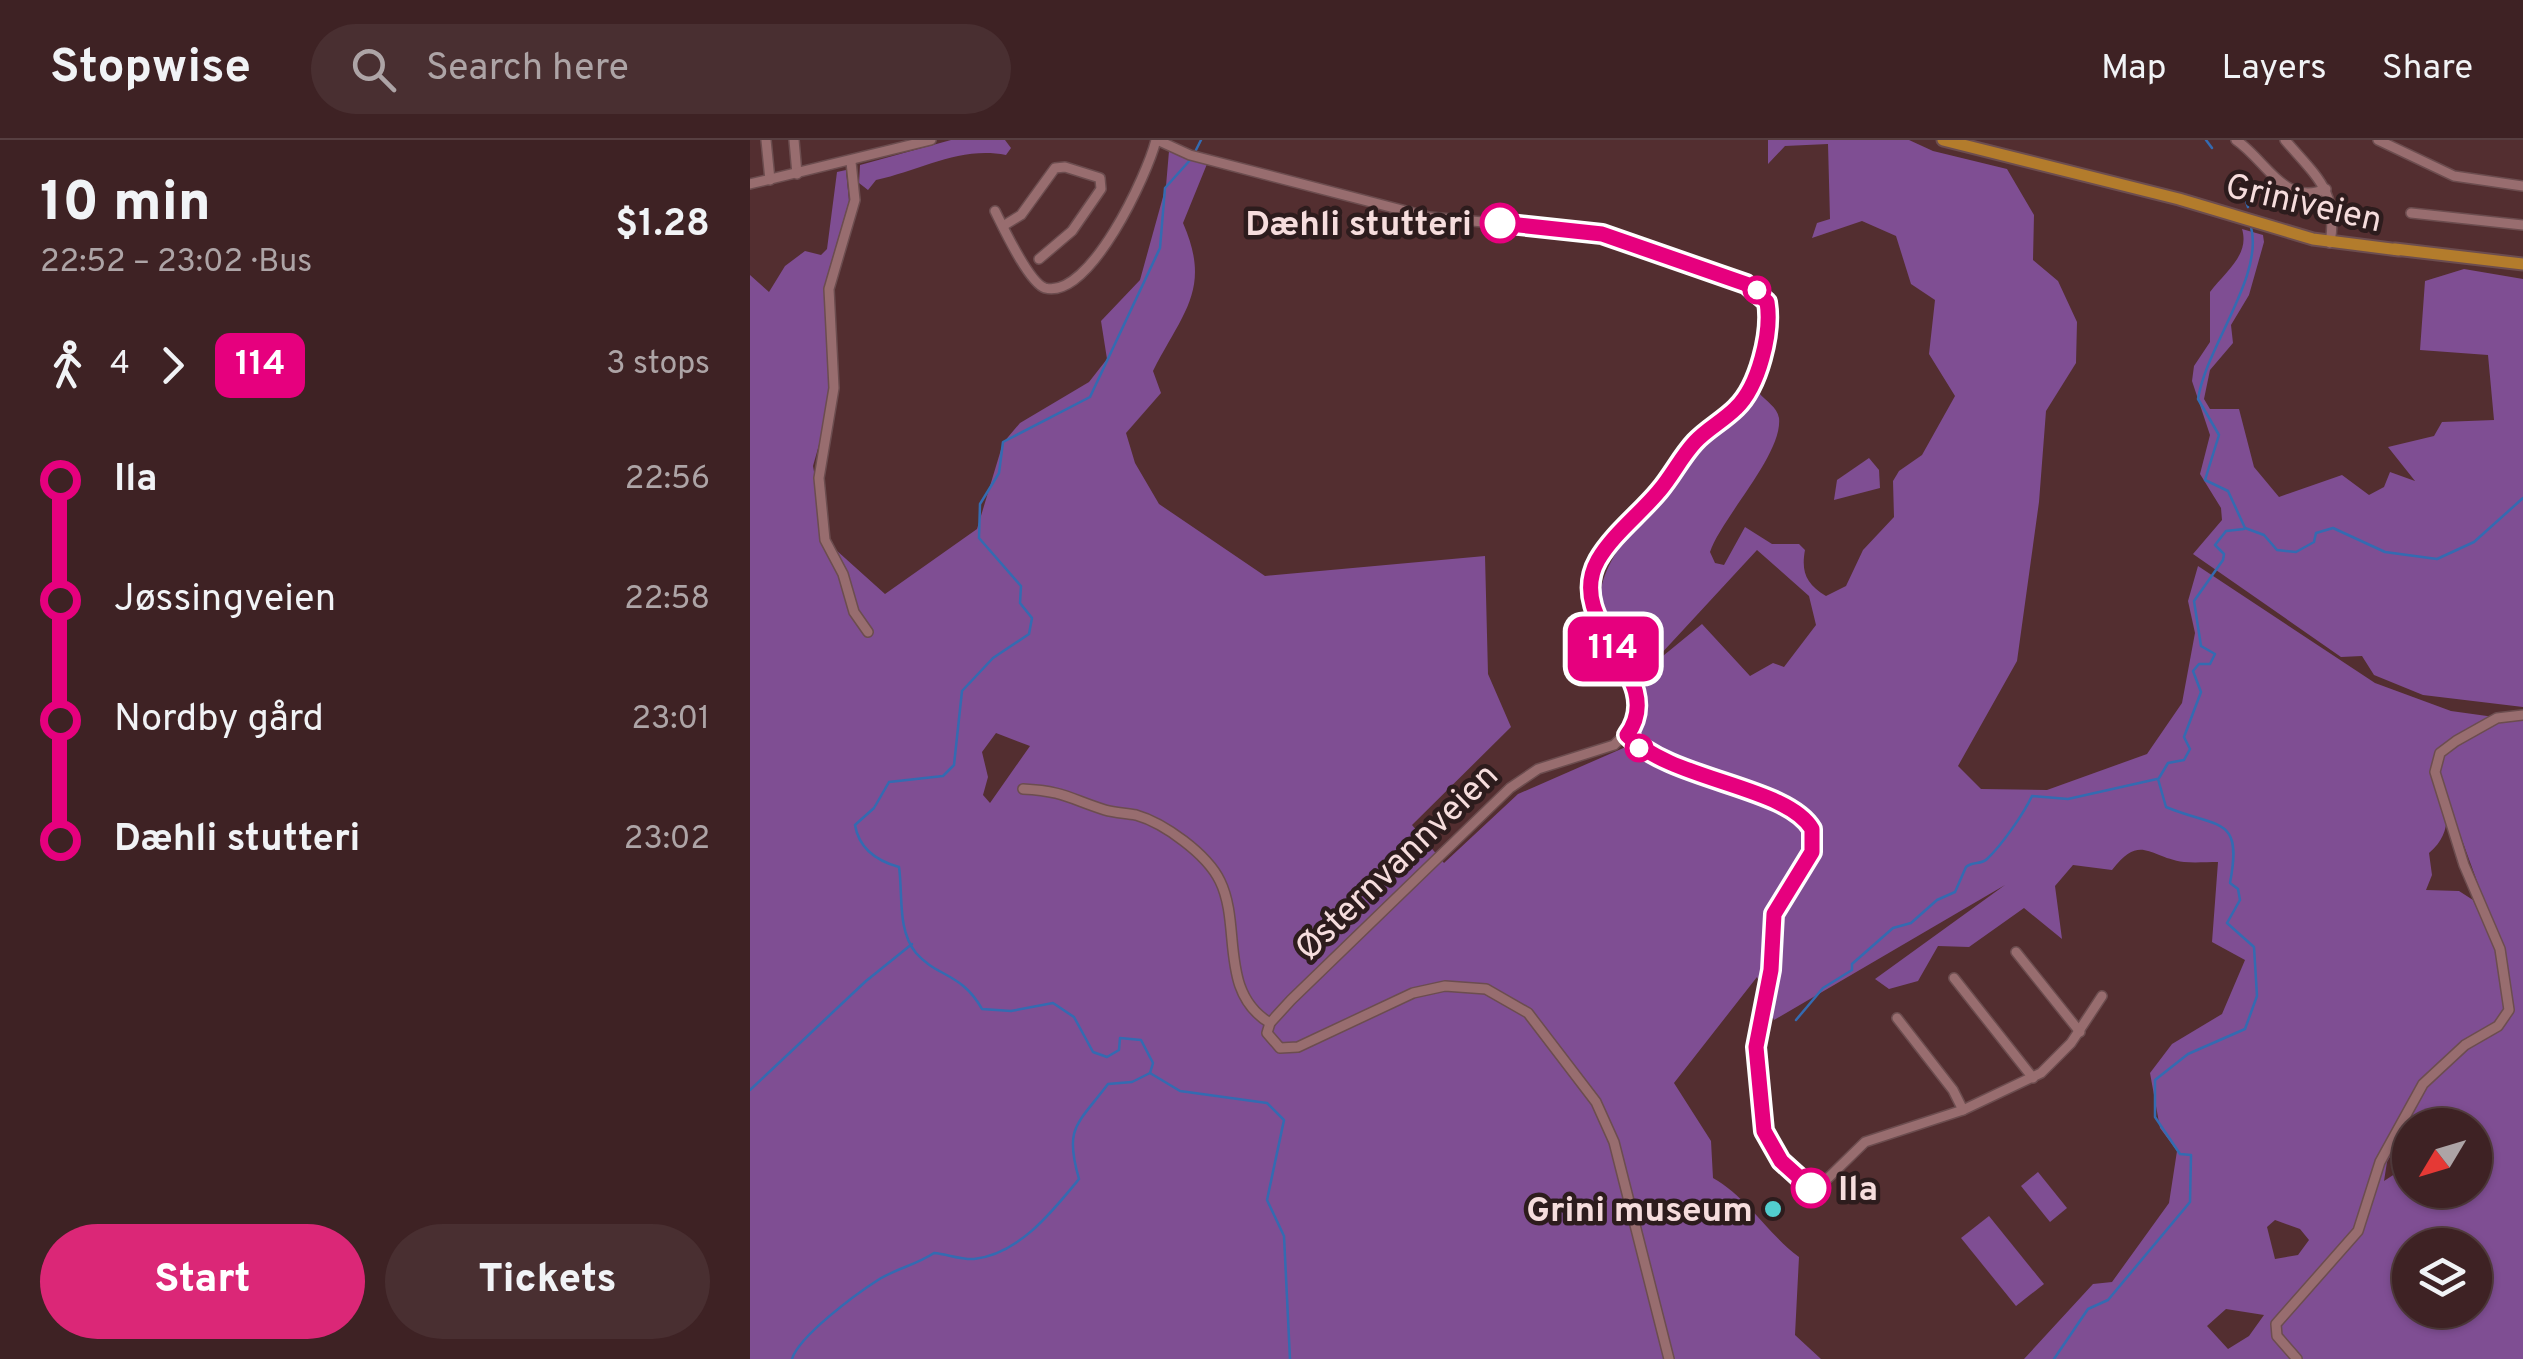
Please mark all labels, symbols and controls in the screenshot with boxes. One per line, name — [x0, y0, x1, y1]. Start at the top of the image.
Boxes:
search box — [311, 24, 1011, 114]
text: Stopwise — [50, 39, 251, 99]
icon: search — [346, 42, 401, 97]
text: Search here — [426, 45, 629, 94]
text: Map — [2101, 47, 2167, 91]
text: Layers — [2222, 47, 2327, 91]
text: Share — [2382, 47, 2473, 91]
street label: Griniveien — [2221, 166, 2386, 244]
text: 10 min — [40, 170, 211, 240]
text: $1.28 — [615, 201, 710, 250]
place label: Dæhli stutteri — [1245, 204, 1472, 248]
marker: Dæhli stutteri — [1481, 204, 1519, 242]
text: 22:52 – 23:02 · Bus — [40, 243, 312, 283]
unlabelled marker — [1744, 277, 1770, 303]
icon: walk — [40, 338, 95, 393]
icon: forward — [145, 338, 200, 393]
text: 114 — [235, 343, 285, 387]
text: 4 — [110, 345, 130, 385]
text: 3 stops — [606, 345, 710, 385]
text: Ila — [114, 456, 157, 505]
text: 22:56 — [625, 460, 710, 500]
text: Jøssingveien — [114, 576, 336, 625]
text: 22:58 — [624, 580, 710, 620]
line badge: 114 — [1556, 616, 1670, 682]
text: 114 — [1588, 627, 1638, 671]
text: Nordby gård — [114, 696, 324, 745]
text: 23:01 — [631, 700, 710, 740]
unlabelled marker — [1626, 735, 1652, 761]
street label: Østernvannveien — [1287, 755, 1509, 971]
text: Dæhli stutteri — [114, 816, 360, 865]
text: 23:02 — [624, 820, 710, 860]
north arrow — [2392, 1108, 2492, 1208]
map controls — [2392, 1108, 2492, 1328]
marker: Ila — [1792, 1169, 1830, 1207]
place label: Ila — [1838, 1169, 1878, 1213]
place label: Grini museum — [1526, 1190, 1753, 1234]
marker: Grini museum — [1762, 1198, 1784, 1220]
button: Start — [40, 1224, 365, 1339]
button: Tickets — [385, 1224, 710, 1339]
button: layers — [2392, 1228, 2492, 1328]

